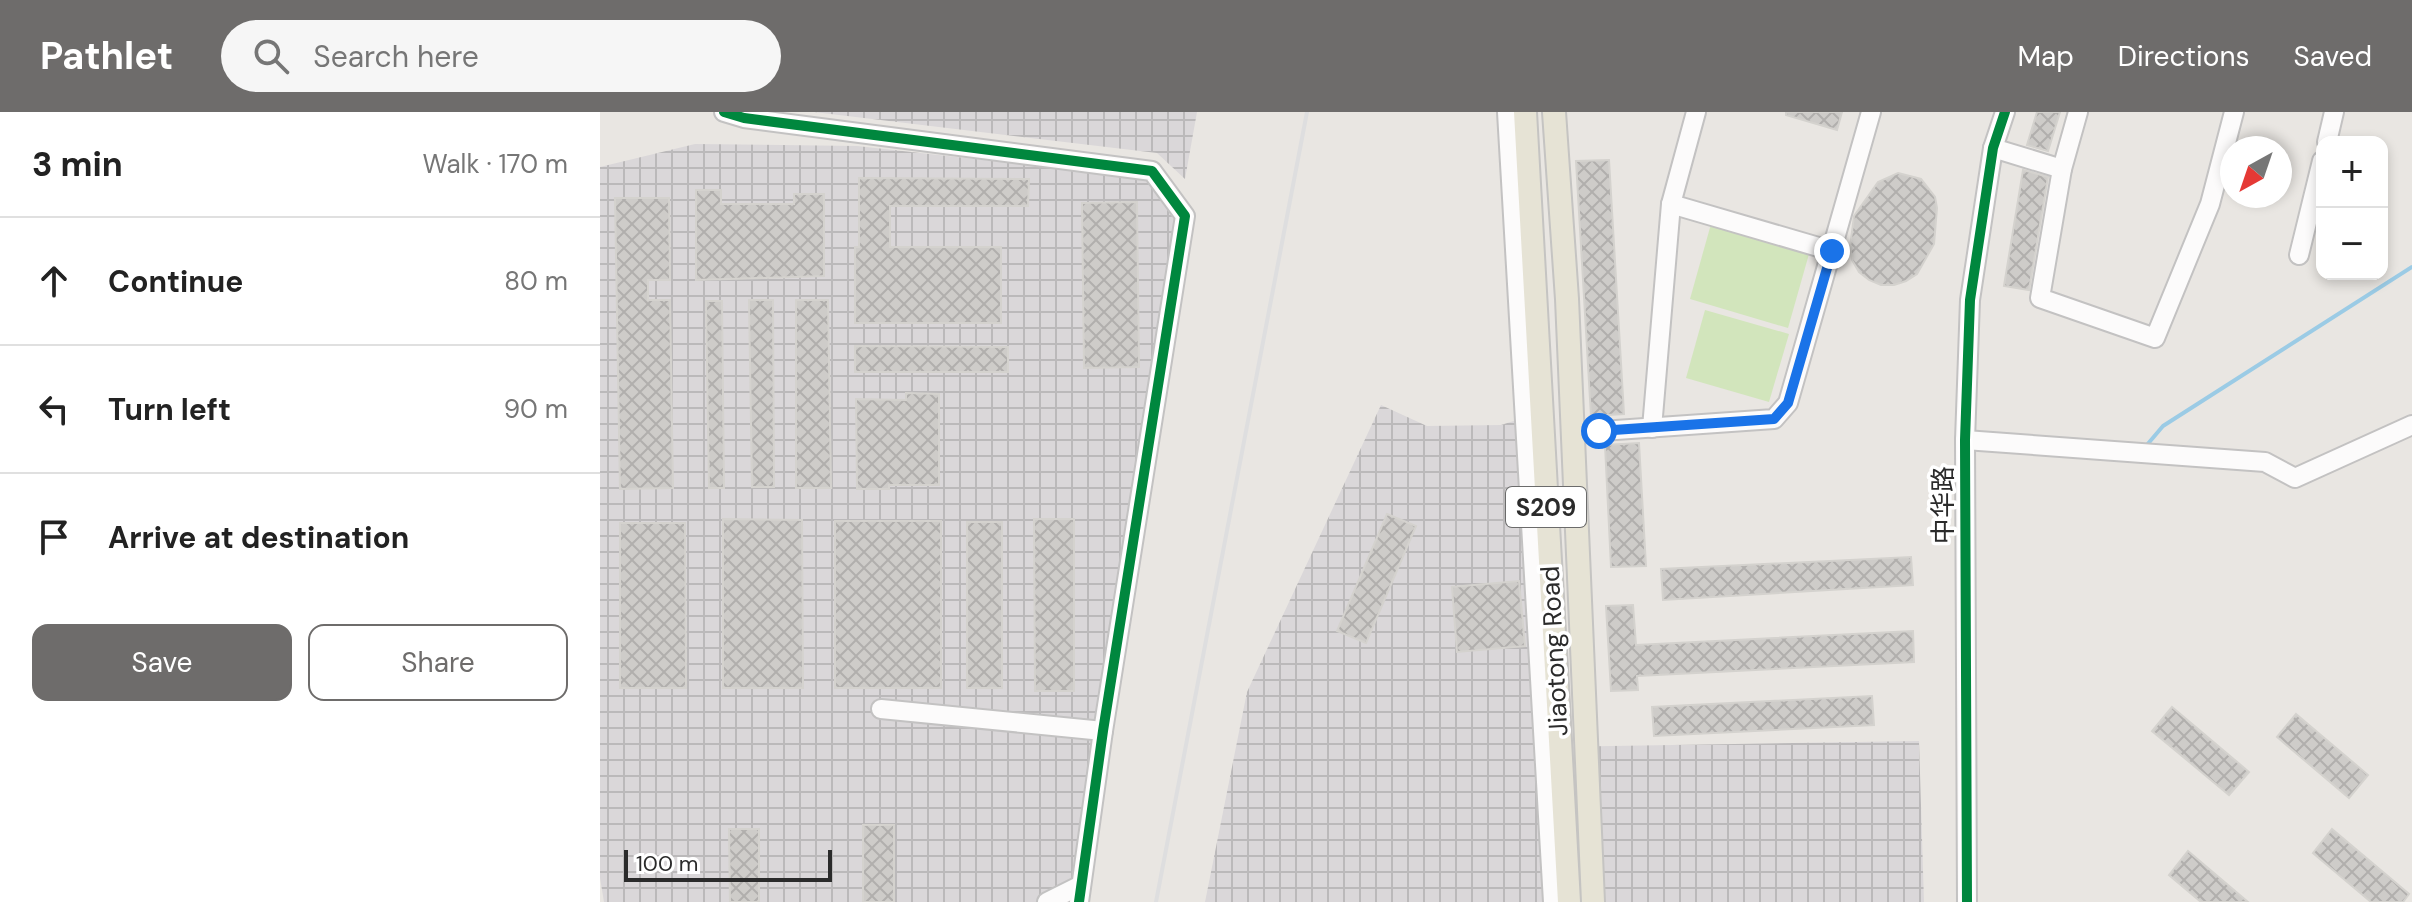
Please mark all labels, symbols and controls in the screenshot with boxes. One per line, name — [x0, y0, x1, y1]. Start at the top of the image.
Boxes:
search box — [221, 20, 781, 92]
text: Pathlet — [40, 31, 173, 81]
icon: search — [249, 34, 293, 78]
text: Search here — [313, 37, 479, 76]
text: Map — [2017, 38, 2074, 75]
text: Directions — [2118, 38, 2250, 75]
text: Saved — [2294, 38, 2372, 75]
north arrow — [2220, 136, 2292, 208]
map controls — [2316, 136, 2388, 280]
button: + — [2316, 136, 2388, 208]
text: 3 min — [32, 142, 123, 187]
text: Walk · 170 m — [423, 147, 568, 181]
button: − — [2316, 208, 2388, 280]
route end — [1814, 233, 1850, 269]
icon: ahead — [32, 259, 76, 303]
text: Continue — [108, 262, 243, 301]
text: 80 m — [504, 264, 568, 298]
icon: left — [32, 387, 76, 431]
text: Turn left — [108, 390, 231, 429]
text: 90 m — [504, 392, 568, 426]
route start — [1581, 413, 1617, 449]
street label: 中华路 — [1926, 466, 1960, 544]
road number: S209 — [1506, 487, 1586, 527]
icon: arrive — [32, 515, 76, 559]
text: Arrive at destination — [108, 518, 409, 557]
street label: Jiaotong Road — [1533, 565, 1575, 737]
button: Save — [32, 624, 292, 701]
button: Share — [308, 624, 568, 701]
scale bar — [624, 846, 832, 882]
text: 100 m — [636, 849, 698, 878]

